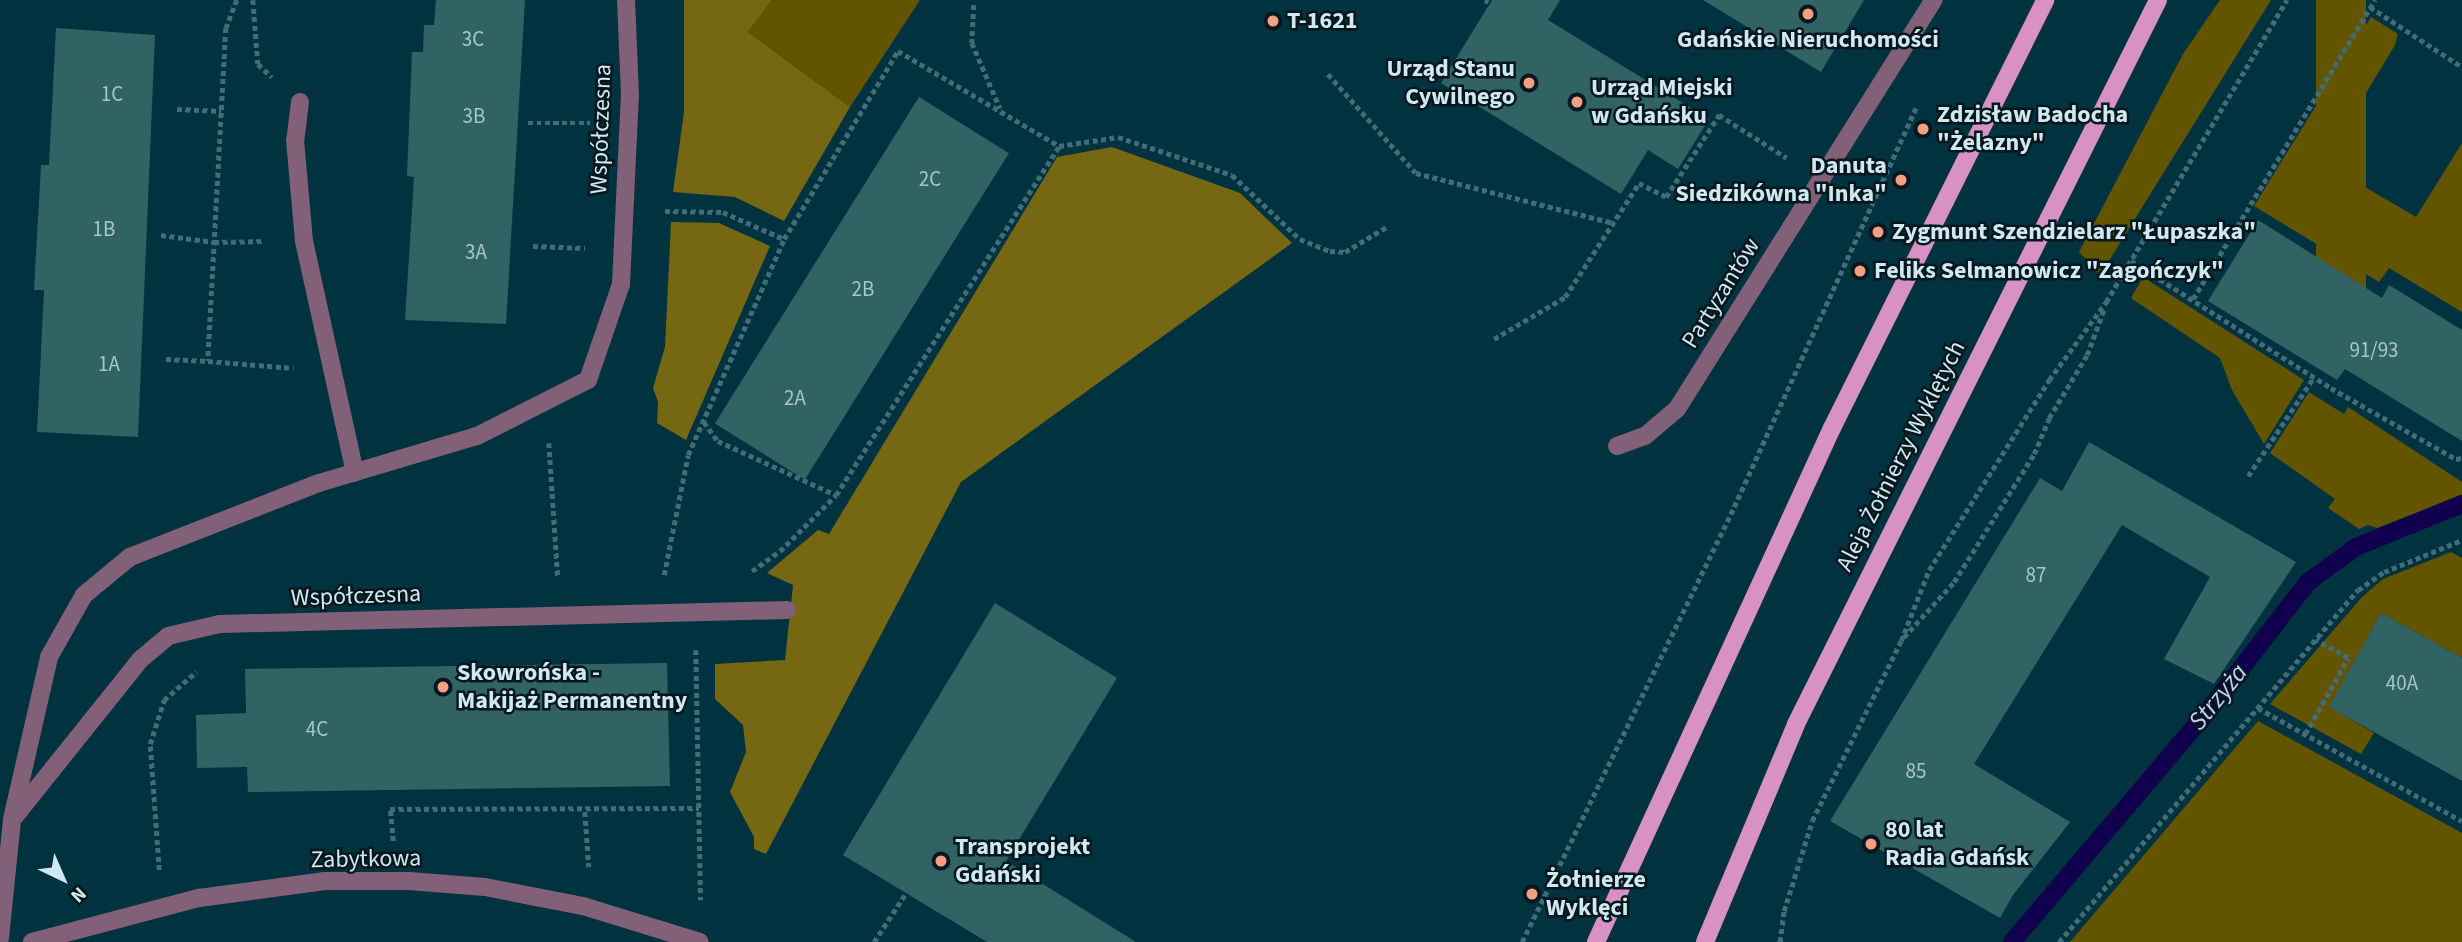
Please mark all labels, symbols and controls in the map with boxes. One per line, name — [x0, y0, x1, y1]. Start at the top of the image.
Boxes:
marker: Gdańskie Nieruchomości — [1800, 6, 1816, 22]
place label: T-1621 — [1287, 7, 1357, 35]
marker: T-1621 — [1265, 13, 1281, 29]
house number: 3C — [462, 26, 484, 52]
place label: Gdańskie Nieruchomości — [1677, 26, 1939, 54]
place label: Urząd Stanu Cywilnego — [1386, 55, 1515, 111]
street label: Współczesna — [584, 63, 618, 195]
place label: Urząd Miejski w Gdańsku — [1591, 74, 1733, 130]
marker: Urząd Stanu Cywilnego — [1521, 75, 1537, 91]
house number: 1C — [101, 81, 123, 107]
marker: Urząd Miejski w Gdańsku — [1569, 94, 1585, 110]
place label: Zdzisław Badocha "Żelazny" — [1937, 101, 2128, 157]
house number: 3B — [463, 103, 485, 129]
marker: Zdzisław Badocha "Żelazny" — [1915, 121, 1931, 137]
place label: Danuta Siedzikówna "Inka" — [1675, 152, 1887, 208]
house number: 2C — [919, 166, 941, 192]
marker: Danuta Siedzikówna "Inka" — [1893, 172, 1909, 188]
house number: 1B — [93, 216, 115, 242]
place label: Zygmunt Szendzielarz "Łupaszka" — [1892, 218, 2256, 246]
marker: Zygmunt Szendzielarz "Łupaszka" — [1870, 224, 1886, 240]
street label: Partyzantów — [1676, 233, 1766, 353]
house number: 3A — [465, 239, 487, 265]
place label: Feliks Selmanowicz "Zagończyk" — [1874, 257, 2224, 285]
marker: Feliks Selmanowicz "Zagończyk" — [1852, 263, 1868, 279]
house number: 2B — [852, 276, 874, 302]
street label: Aleja Żołnierzy Wyklętych — [1830, 336, 1972, 576]
house number: 91/93 — [2349, 337, 2399, 363]
house number: 1A — [98, 351, 120, 377]
house number: 2A — [784, 385, 806, 411]
house number: 87 — [2026, 562, 2046, 588]
street label: Współczesna — [290, 579, 422, 613]
water label: Strzyża — [2182, 657, 2254, 737]
place label: Skowrońska - Makijaż Permanentny — [457, 659, 687, 715]
house number: 40A — [2386, 670, 2418, 696]
marker: Skowrońska - Makijaż Permanentny — [435, 679, 451, 695]
house number: 4C — [306, 716, 328, 742]
house number: 85 — [1906, 758, 1926, 784]
place label: 80 lat Radia Gdańsk — [1885, 816, 2029, 872]
place label: Transprojekt Gdański — [955, 833, 1090, 889]
marker: 80 lat Radia Gdańsk — [1863, 836, 1879, 852]
north arrow — [28, 844, 98, 914]
street label: Zabytkowa — [310, 844, 422, 874]
marker: Transprojekt Gdański — [933, 853, 949, 869]
place label: Żołnierze Wyklęci — [1546, 866, 1646, 922]
text: N — [64, 880, 92, 909]
marker: Żołnierze Wyklęci — [1524, 886, 1540, 902]

